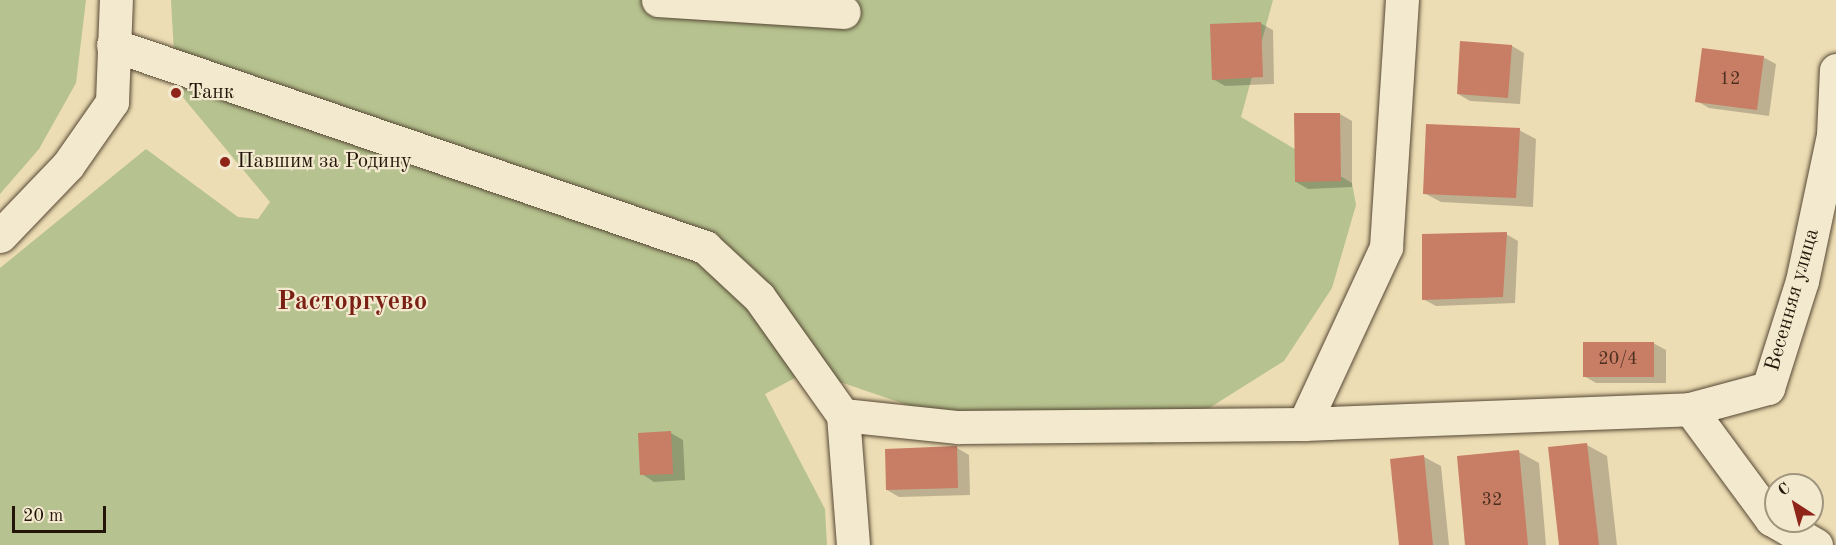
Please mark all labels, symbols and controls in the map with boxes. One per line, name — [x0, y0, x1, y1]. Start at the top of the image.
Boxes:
house number: 12 — [1720, 68, 1740, 90]
place label: Танк — [188, 80, 234, 106]
marker: Танк — [169, 86, 183, 100]
place label: Павшим за Родину — [237, 149, 412, 175]
marker: Павшим за Родину — [218, 155, 232, 169]
street label: Весенняя улица — [1761, 226, 1825, 374]
district label: Расторгуево — [277, 286, 427, 318]
house number: 20/4 — [1598, 348, 1638, 370]
north arrow — [1764, 473, 1824, 533]
text: С — [1776, 480, 1794, 500]
house number: 32 — [1482, 489, 1502, 511]
scale bar — [15, 494, 110, 532]
text: 20 m — [23, 507, 63, 525]

